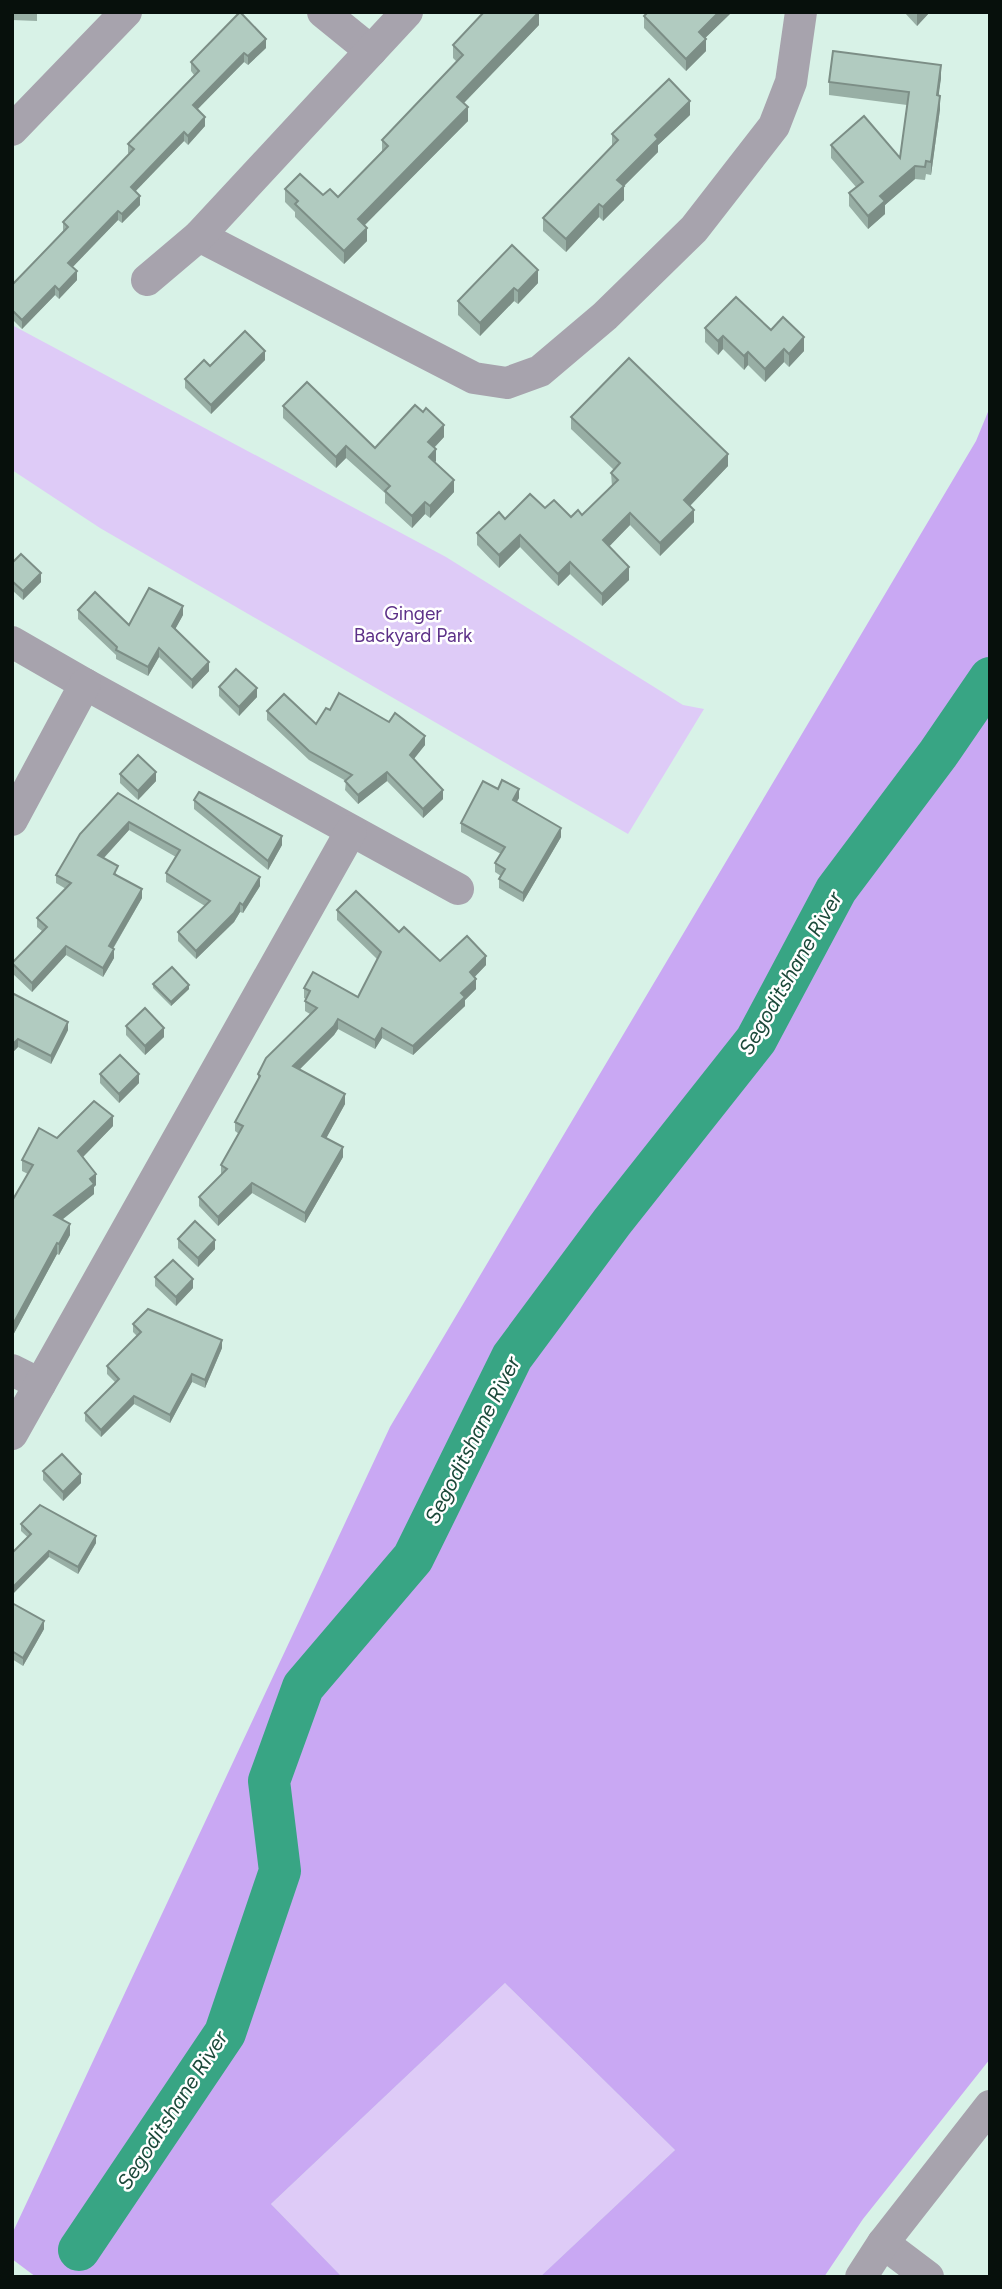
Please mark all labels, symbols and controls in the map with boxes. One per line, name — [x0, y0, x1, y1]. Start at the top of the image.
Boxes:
park label: Ginger Backyard Park — [354, 602, 473, 647]
water label: Segoditshane River — [733, 886, 847, 1059]
water label: Segoditshane River — [419, 1352, 525, 1528]
water label: Segoditshane River — [111, 2025, 233, 2194]

